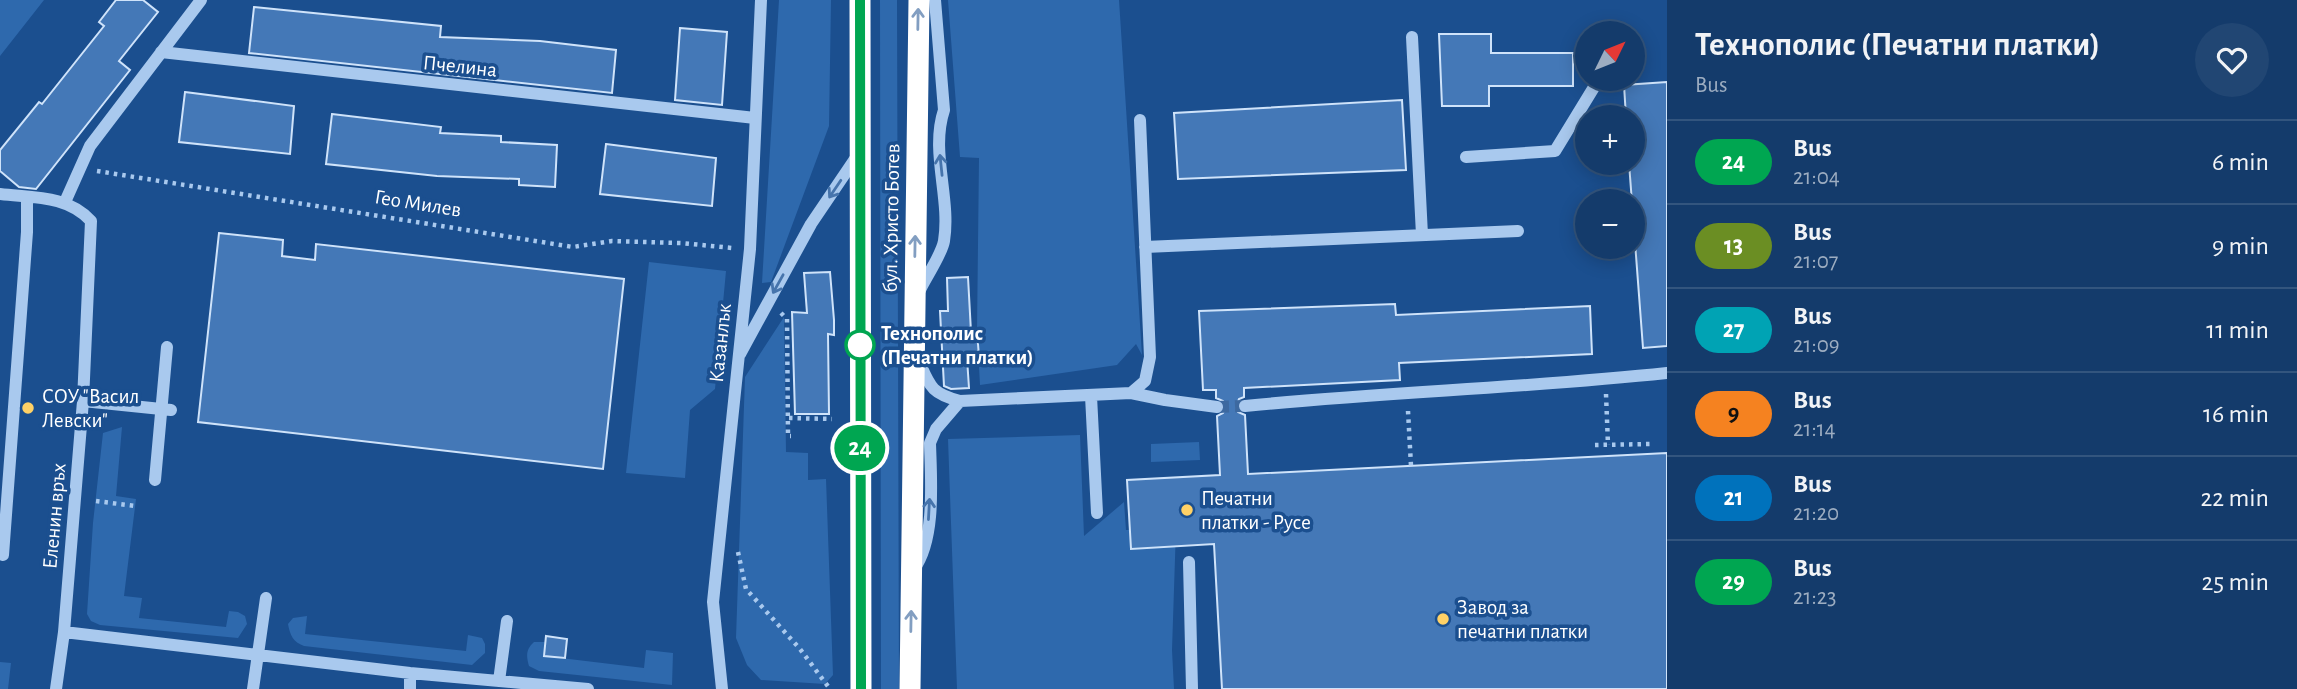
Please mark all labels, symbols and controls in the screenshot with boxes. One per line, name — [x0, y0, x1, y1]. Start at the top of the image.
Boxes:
one-way arrow — [912, 8, 925, 31]
north arrow — [1575, 21, 1645, 91]
map controls — [1575, 21, 1645, 259]
button: heart — [2195, 23, 2269, 97]
text: Технополис (Печатни платки) — [1695, 29, 2100, 62]
street label: Пчелина — [422, 52, 498, 81]
text: Bus — [1695, 74, 1728, 97]
button: + — [1575, 105, 1645, 175]
text: Bus — [1793, 135, 1832, 161]
street label: бул. Христо Ботев — [880, 143, 903, 293]
text: 6 min — [2212, 149, 2269, 175]
text: 24 — [1722, 150, 1745, 174]
one-way arrow — [935, 155, 948, 177]
text: 21:04 — [1793, 166, 1840, 189]
one-way arrow — [828, 178, 842, 198]
street label: Гео Милев — [373, 186, 463, 221]
button: − — [1575, 189, 1645, 259]
text: Bus — [1793, 219, 1832, 245]
text: 9 min — [2212, 233, 2269, 259]
text: 13 — [1724, 234, 1743, 258]
one-way arrow — [909, 235, 922, 258]
text: 21:07 — [1793, 250, 1838, 273]
one-way arrow — [771, 274, 785, 294]
street label: Казанлък — [706, 302, 735, 384]
text: Bus — [1793, 303, 1832, 329]
text: 11 min — [2206, 317, 2269, 343]
text: 27 — [1723, 318, 1744, 342]
place label: Технополис (Печатни платки) — [881, 323, 1033, 368]
marker: Технополис (Печатни платки) — [845, 330, 875, 360]
text: 21:09 — [1793, 334, 1840, 357]
place label: СОУ "Васил Левски" — [42, 386, 139, 431]
text: Bus — [1793, 387, 1832, 413]
marker: СОУ "Васил Левски" — [20, 400, 36, 416]
text: 16 min — [2203, 401, 2269, 427]
text: 9 — [1728, 402, 1739, 426]
text: 21:14 — [1793, 418, 1836, 441]
line badge: 24 — [828, 425, 892, 471]
text: 24 — [848, 436, 872, 460]
street label: Еленин връх — [39, 462, 70, 570]
text: Bus — [1793, 471, 1832, 497]
text: 22 min — [2201, 485, 2269, 511]
text: 21 — [1724, 486, 1743, 510]
place label: Печатни платки - Русе — [1201, 488, 1311, 533]
one-way arrow — [923, 498, 936, 521]
marker: Печатни платки - Русе — [1179, 502, 1195, 518]
text: 21:20 — [1793, 502, 1839, 525]
text: Bus — [1793, 555, 1832, 581]
text: 25 min — [2202, 569, 2269, 595]
text: 29 — [1722, 570, 1745, 594]
text: 21:23 — [1793, 586, 1837, 609]
place label: Завод за печатни платки — [1457, 597, 1588, 642]
one-way arrow — [904, 610, 918, 633]
marker: Завод за печатни платки — [1435, 611, 1451, 627]

